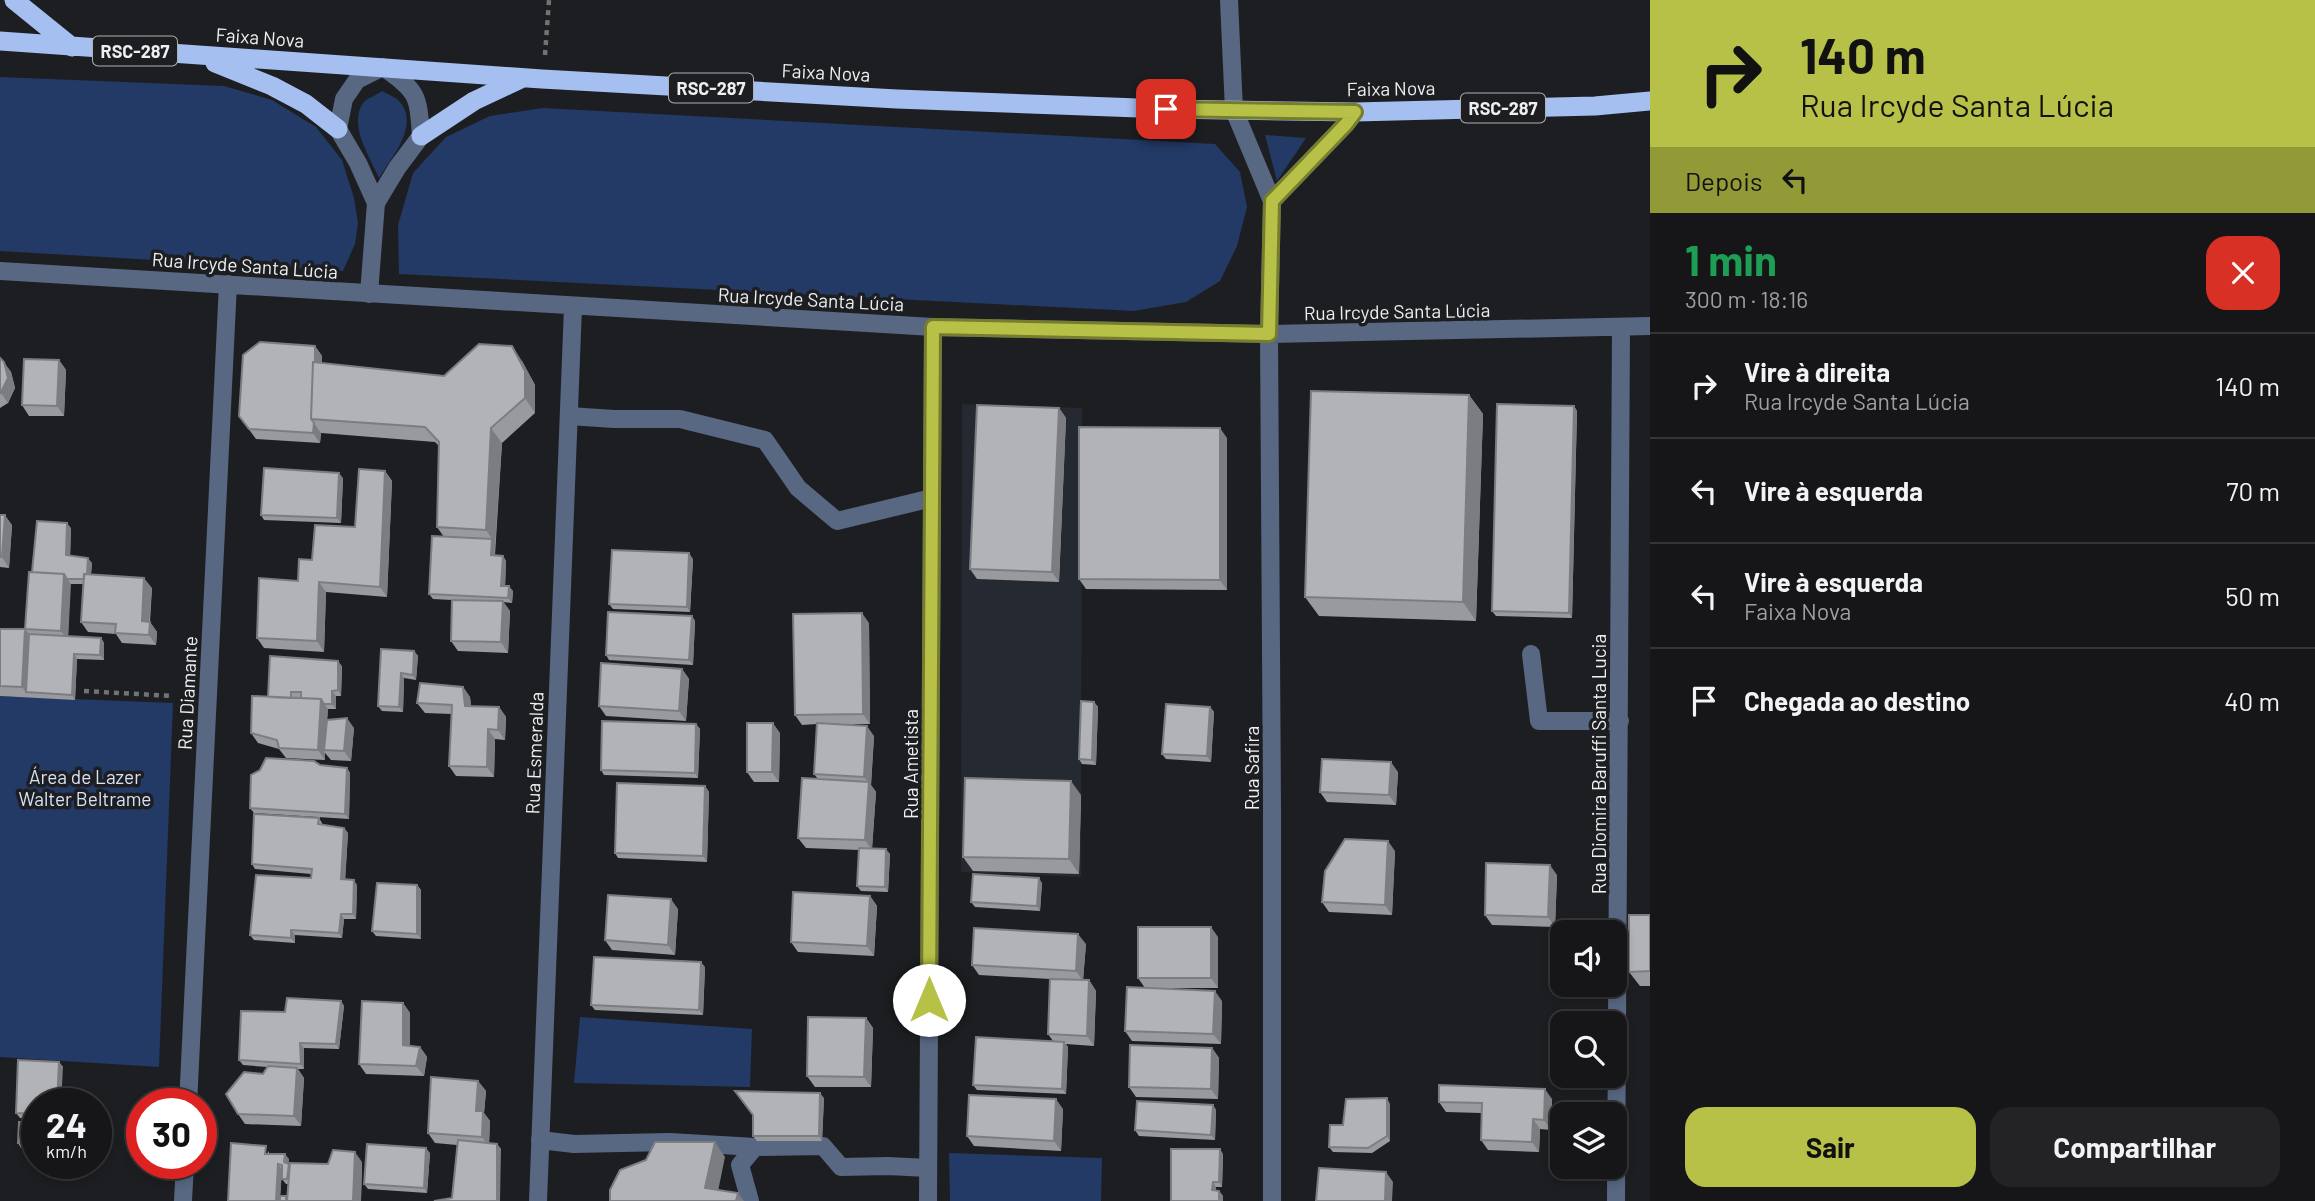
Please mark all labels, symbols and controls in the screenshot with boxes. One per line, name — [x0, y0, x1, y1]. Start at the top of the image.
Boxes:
street label: Faixa Nova — [215, 22, 305, 52]
text: 140 m — [1800, 25, 1926, 84]
icon: right — [1685, 28, 1776, 119]
road number: RSC-287 — [93, 36, 177, 66]
street label: Faixa Nova — [781, 58, 871, 86]
road number: RSC-287 — [669, 74, 753, 102]
street label: Faixa Nova — [1346, 76, 1436, 100]
pin — [1136, 79, 1196, 139]
text: Rua Ircyde Santa Lúcia — [1800, 85, 2114, 123]
icon: arrive — [1147, 90, 1185, 128]
road number: RSC-287 — [1461, 94, 1545, 122]
icon: left — [1776, 161, 1814, 199]
text: Depois — [1685, 165, 1762, 196]
text: 1 min — [1685, 234, 1777, 284]
button: close — [2206, 236, 2280, 310]
street label: Rua Ircyde Santa Lúcia — [151, 247, 339, 283]
street label: Rua Ircyde Santa Lúcia — [717, 283, 905, 315]
text: 300 m · 18:16 — [1685, 285, 1808, 313]
street label: Rua Ircyde Santa Lúcia — [1304, 298, 1490, 324]
text: Vire à direita — [1744, 356, 1890, 387]
icon: right — [1685, 367, 1723, 405]
text: 140 m — [2215, 370, 2280, 401]
text: Rua Ircyde Santa Lúcia — [1744, 387, 1970, 415]
icon: left — [1685, 472, 1723, 510]
text: Vire à esquerda — [1744, 475, 1923, 506]
text: 70 m — [2226, 475, 2280, 506]
text: Vire à esquerda — [1744, 566, 1923, 597]
icon: left — [1685, 577, 1723, 615]
text: 50 m — [2225, 580, 2280, 611]
text: Faixa Nova — [1744, 597, 1851, 625]
street label: Rua Diomira Baruffi Santa Lucia — [1587, 634, 1610, 894]
street label: Rua Diamante — [173, 635, 201, 751]
icon: arrive — [1685, 682, 1723, 720]
text: Chegada ao destino — [1744, 685, 1970, 716]
text: 40 m — [2224, 685, 2280, 716]
street label: Rua Esmeralda — [520, 691, 548, 815]
street label: Rua Ametista — [899, 709, 922, 819]
street label: Rua Safira — [1240, 726, 1263, 810]
park label: Área de Lazer Walter Beltrame — [19, 765, 151, 810]
map controls — [1550, 920, 1627, 1179]
button: sound — [1550, 920, 1627, 997]
position arrow — [892, 963, 966, 1037]
button: search — [1550, 1011, 1627, 1088]
speed limit sign: 30 — [126, 1088, 217, 1179]
button: layers — [1550, 1102, 1627, 1179]
text: 24 — [46, 1103, 87, 1145]
button: Sair — [1685, 1107, 1976, 1187]
button: Compartilhar — [1990, 1107, 2280, 1187]
text: km/h — [46, 1140, 87, 1162]

